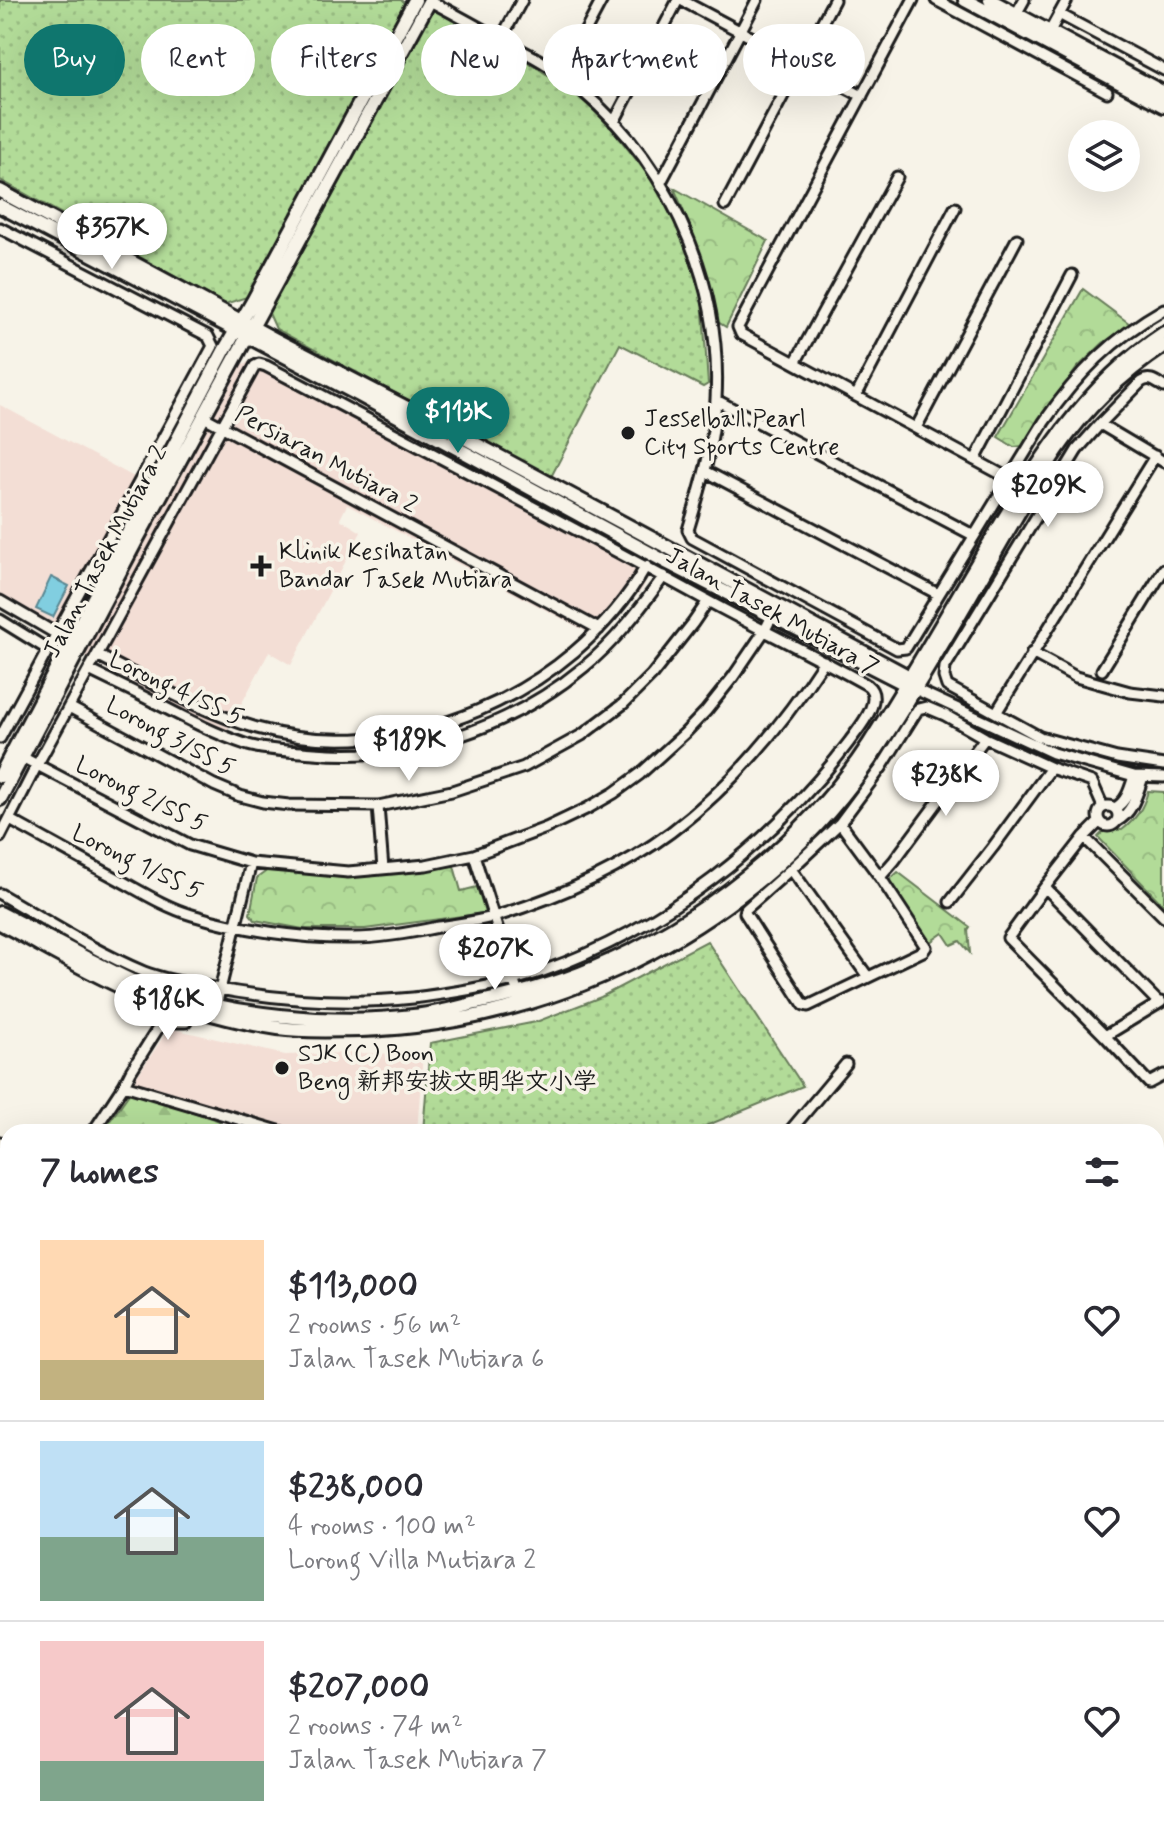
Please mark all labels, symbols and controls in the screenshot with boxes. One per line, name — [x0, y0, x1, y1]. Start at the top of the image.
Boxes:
chip: Buy — [24, 24, 125, 96]
chip: Rent — [141, 24, 255, 96]
chip: Filters — [271, 24, 405, 96]
chip: New — [421, 24, 527, 96]
chip: Apartment — [543, 24, 727, 96]
chip: House — [743, 24, 865, 96]
map controls — [1068, 120, 1140, 192]
button: layers — [1068, 120, 1140, 192]
pin: $357K — [56, 203, 168, 271]
text: $357K — [75, 212, 149, 246]
pin: $113K — [402, 387, 514, 455]
text: $113K — [424, 396, 492, 430]
street label: Persiaran Mutiara 2 — [229, 399, 423, 521]
place label: Jesselball Pearl City Sports Centre — [644, 404, 839, 463]
marker: Jesselball Pearl City Sports Centre — [619, 424, 637, 442]
street label: Jalan Tasek Mutiara 2 — [37, 440, 175, 663]
pin: $209K — [992, 461, 1104, 529]
text: $209K — [1011, 470, 1085, 504]
place label: Klinik Kesihatan Bandar Tasek Mutiara — [279, 537, 512, 596]
street label: Jalan Tasek Mutiara 7 — [660, 541, 884, 683]
marker: Klinik Kesihatan Bandar Tasek Mutiara — [250, 555, 272, 577]
street label: Lorong 4/SS 5 — [103, 644, 248, 736]
street label: Lorong 3/SS 5 — [99, 690, 240, 787]
pin: $189K — [353, 715, 465, 783]
text: $189K — [372, 724, 446, 758]
street label: Lorong 2/SS 5 — [69, 750, 212, 843]
pin: $238K — [890, 750, 1002, 818]
text: $238K — [910, 759, 982, 793]
street label: Lorong 1/SS 5 — [65, 818, 207, 911]
pin: $207K — [439, 924, 551, 992]
text: $207K — [457, 933, 533, 967]
pin: $186K — [112, 974, 224, 1042]
text: $186K — [132, 983, 204, 1017]
place label: SJK (C) Boon Beng 新邦安拔文明华文小学 — [298, 1039, 597, 1100]
marker: SJK (C) Boon Beng 新邦安拔文明华文小学 — [273, 1059, 291, 1077]
text: 7 homes — [40, 1150, 159, 1195]
icon: filters — [1080, 1150, 1124, 1194]
text: $113,000 — [288, 1264, 418, 1309]
icon: home — [104, 1272, 200, 1368]
icon: heart — [1080, 1298, 1124, 1342]
text: 2 rooms · 56 m² — [288, 1309, 461, 1343]
text: Jalan Tasek Mutiara 6 — [288, 1343, 544, 1377]
text: $238,000 — [288, 1465, 424, 1510]
icon: home — [104, 1473, 200, 1569]
icon: heart — [1080, 1499, 1124, 1543]
text: 4 rooms · 100 m² — [288, 1510, 476, 1544]
text: Lorong Villa Mutiara 2 — [288, 1544, 536, 1578]
text: $207,000 — [288, 1665, 429, 1710]
icon: home — [104, 1673, 200, 1769]
icon: heart — [1080, 1699, 1124, 1743]
text: 2 rooms · 74 m² — [288, 1710, 463, 1744]
text: Jalan Tasek Mutiara 7 — [288, 1744, 547, 1778]

